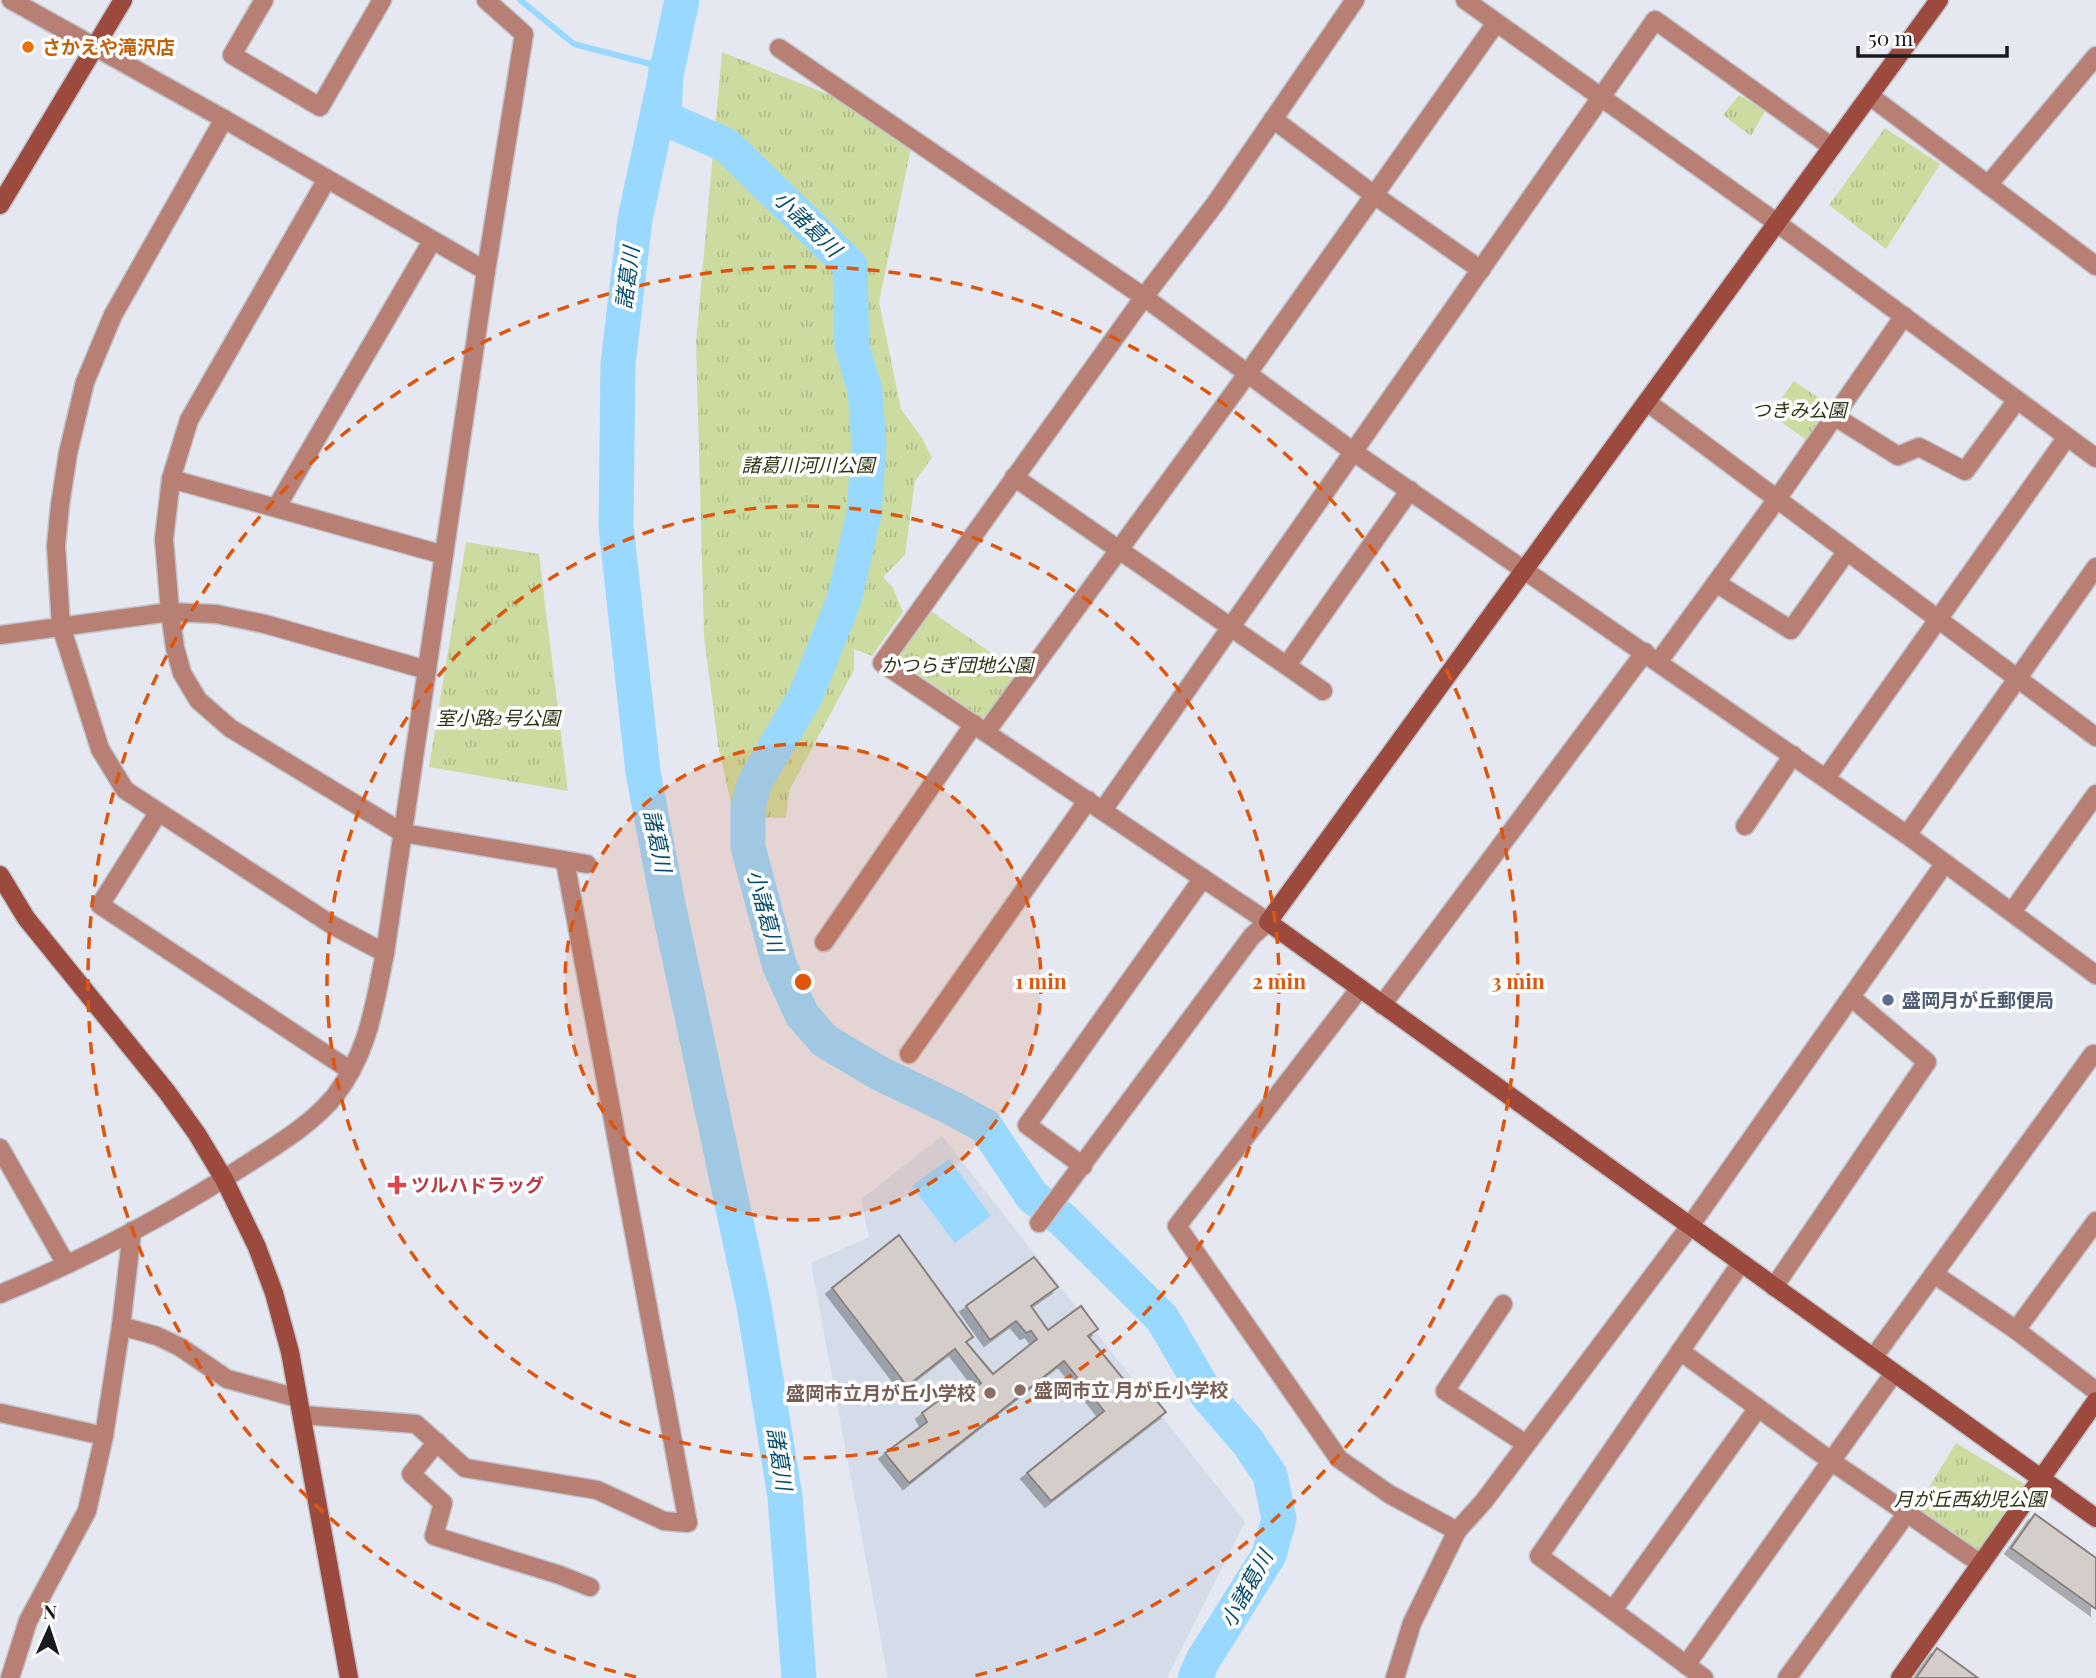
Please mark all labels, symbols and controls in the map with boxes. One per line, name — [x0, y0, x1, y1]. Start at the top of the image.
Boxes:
scale bar — [1858, 14, 2007, 58]
text: 50 m — [1868, 23, 1914, 51]
place label: さかえや滝沢店 — [42, 33, 175, 59]
marker: さかえや滝沢店 — [20, 39, 36, 55]
water label: 小諸葛川 — [768, 183, 850, 263]
water label: 諸葛川 — [608, 243, 644, 311]
park label: つきみ公園 — [1751, 396, 1849, 422]
park label: 諸葛川河川公園 — [741, 451, 877, 477]
park label: かつらぎ団地公園 — [881, 651, 1036, 677]
park label: 室小路2号公園 — [436, 704, 563, 730]
water label: 諸葛川 — [639, 807, 680, 876]
water label: 小諸葛川 — [743, 866, 792, 957]
text: 1 min — [1015, 966, 1067, 994]
text: 2 min — [1252, 966, 1306, 994]
text: 3 min — [1491, 966, 1545, 994]
centre of rings — [791, 970, 815, 994]
place label: 盛岡月が丘郵便局 — [1902, 986, 2054, 1012]
marker: 盛岡月が丘郵便局 — [1880, 992, 1896, 1008]
place label: ツルハドラッグ — [411, 1171, 544, 1197]
marker: ツルハドラッグ — [389, 1177, 405, 1193]
place label: 盛岡市立 月が丘小学校 — [1034, 1376, 1228, 1402]
place label: 盛岡市立月が丘小学校 — [786, 1379, 976, 1405]
marker: 盛岡市立 月が丘小学校 — [1012, 1382, 1028, 1398]
marker: 盛岡市立月が丘小学校 — [982, 1385, 998, 1401]
water label: 諸葛川 — [762, 1425, 800, 1494]
park label: 月が丘西幼児公園 — [1894, 1485, 2049, 1511]
water label: 小諸葛川 — [1213, 1543, 1279, 1632]
north arrow — [14, 1594, 84, 1664]
text: N — [42, 1598, 58, 1624]

